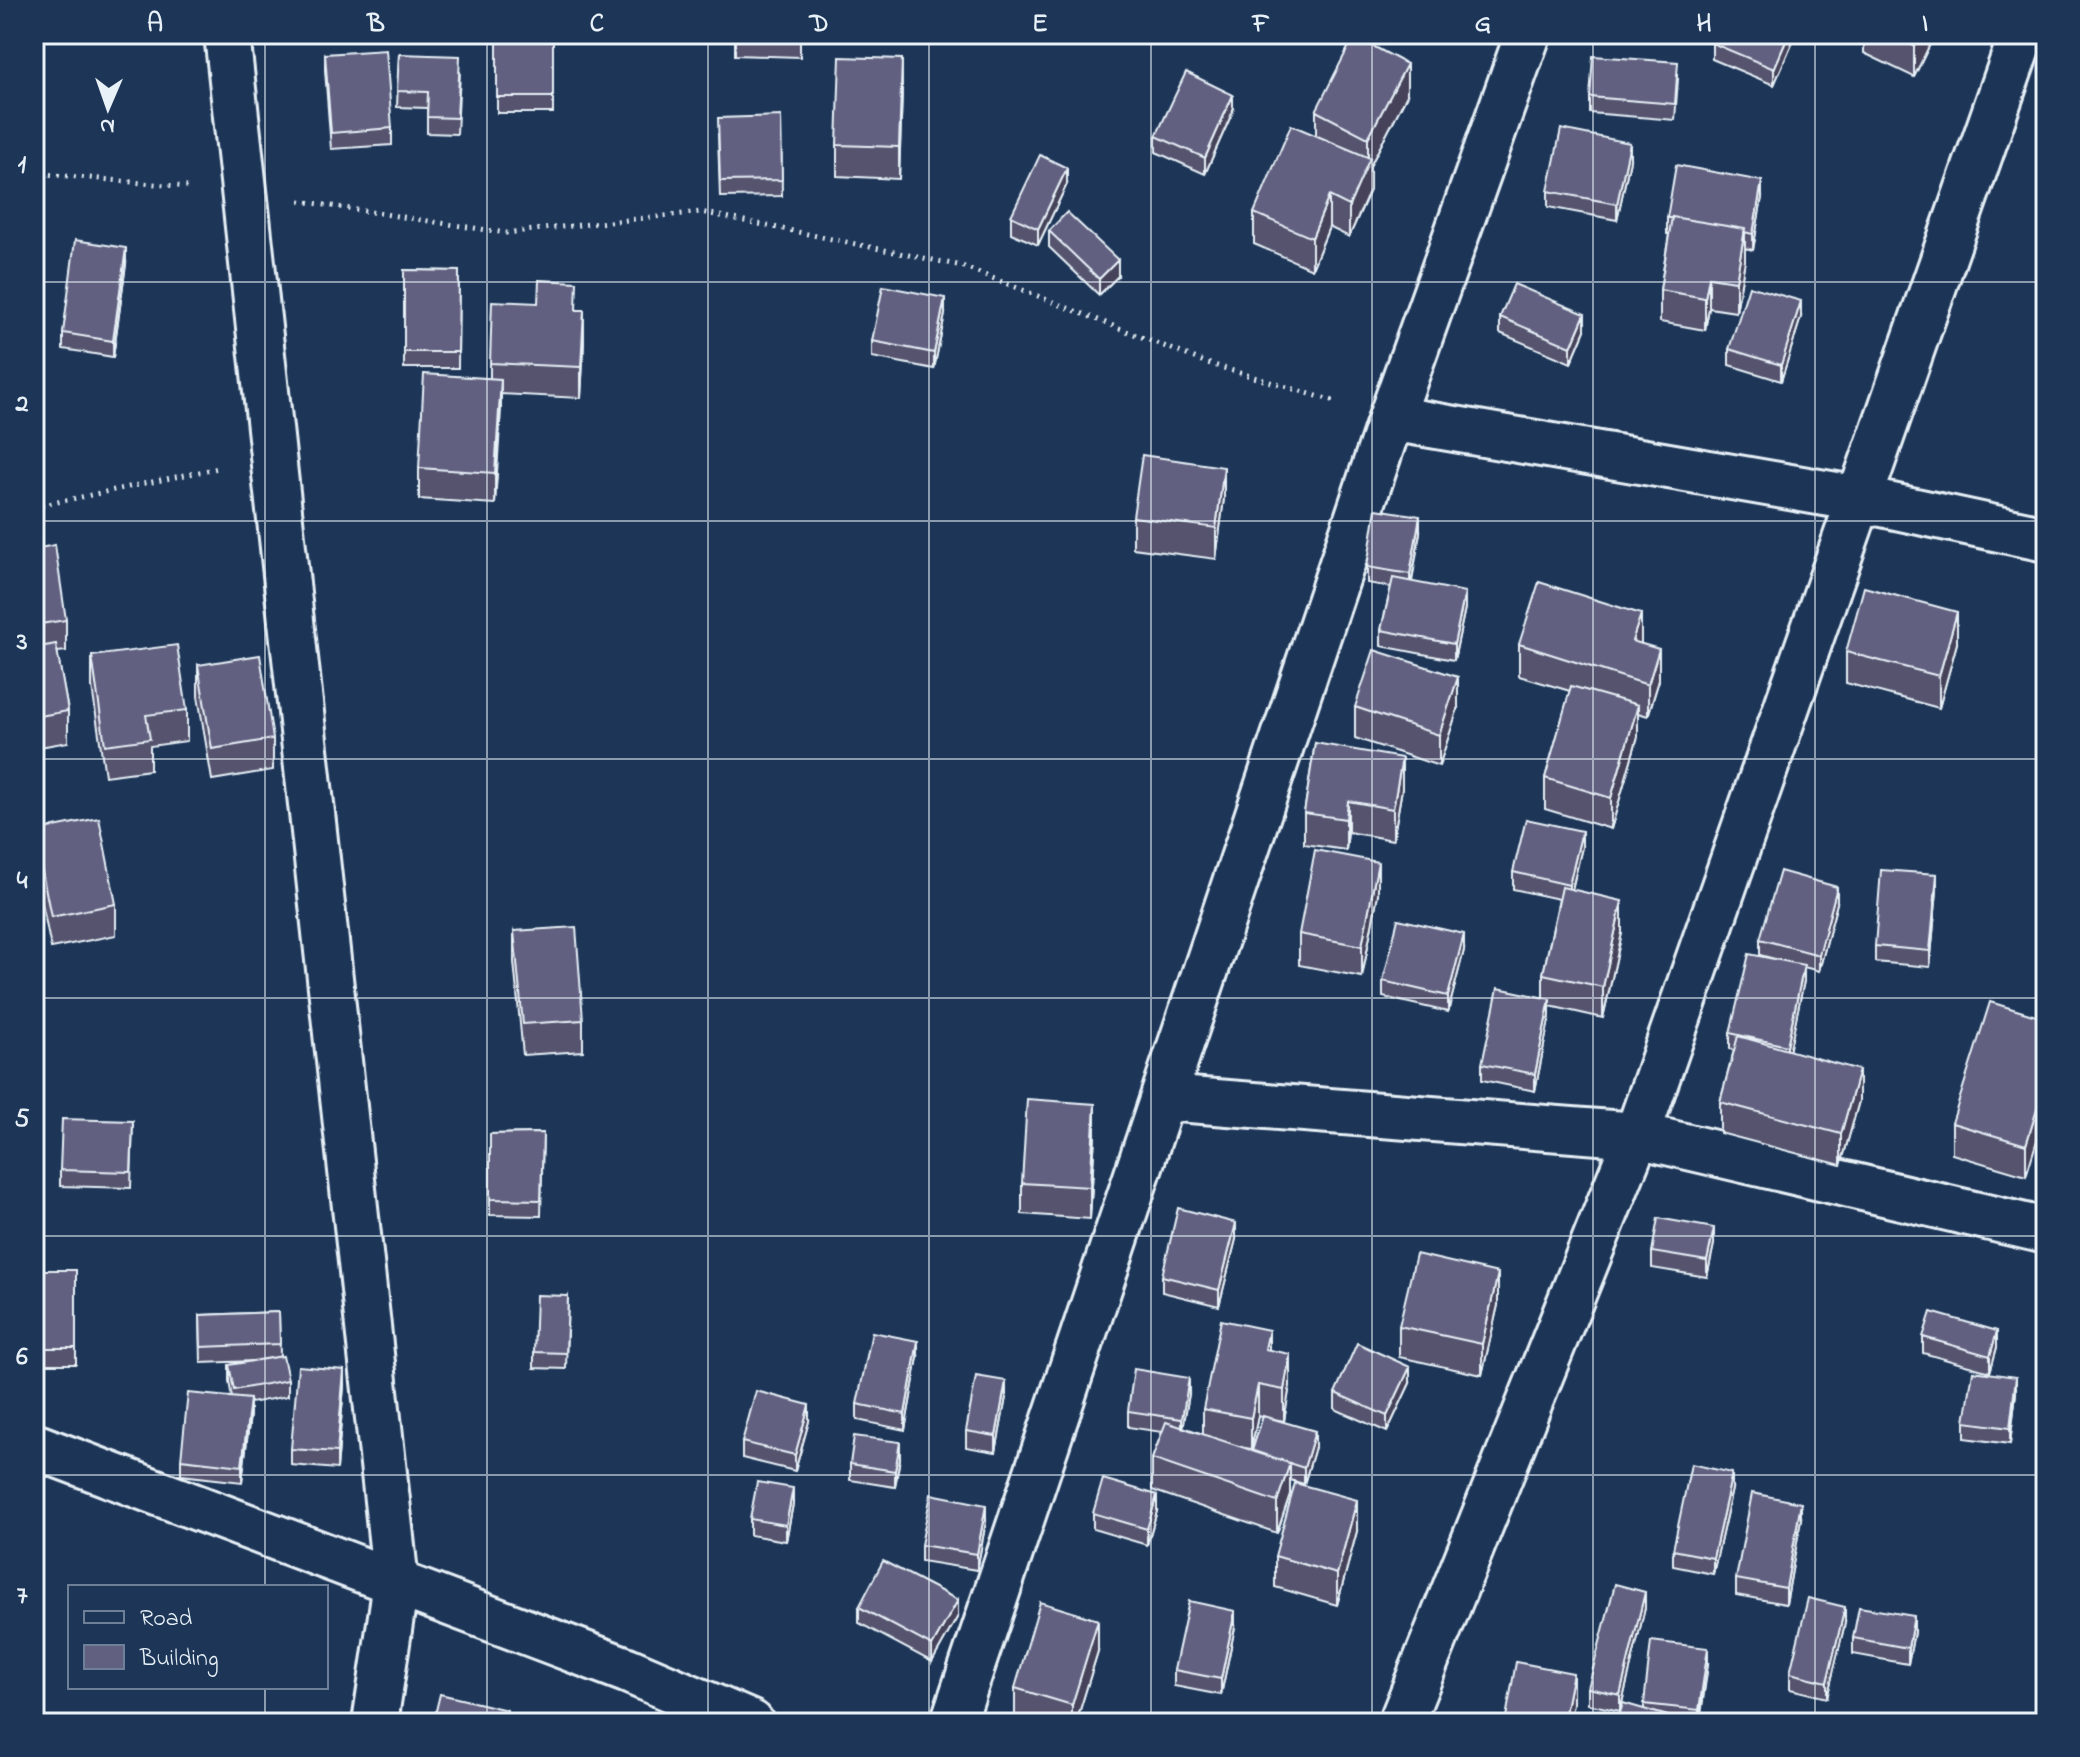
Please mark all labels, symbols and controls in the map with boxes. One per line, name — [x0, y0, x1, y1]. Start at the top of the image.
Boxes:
text: A — [147, 6, 163, 44]
text: B — [366, 6, 385, 44]
text: C — [590, 6, 604, 44]
text: D — [808, 6, 829, 44]
text: E — [1032, 6, 1048, 44]
text: F — [1251, 6, 1270, 44]
text: G — [1475, 6, 1491, 44]
text: H — [1696, 6, 1712, 44]
text: I — [1922, 6, 1928, 44]
north arrow — [68, 68, 148, 148]
text: N — [99, 109, 115, 141]
text: 1 — [18, 147, 27, 185]
text: 2 — [15, 386, 29, 424]
text: 3 — [16, 624, 28, 662]
text: 4 — [17, 863, 28, 901]
text: 5 — [15, 1101, 30, 1139]
text: 6 — [16, 1339, 28, 1377]
text: 7 — [17, 1578, 28, 1616]
legend — [68, 1585, 328, 1689]
text: Road — [140, 1602, 193, 1637]
text: Building — [139, 1642, 219, 1677]

